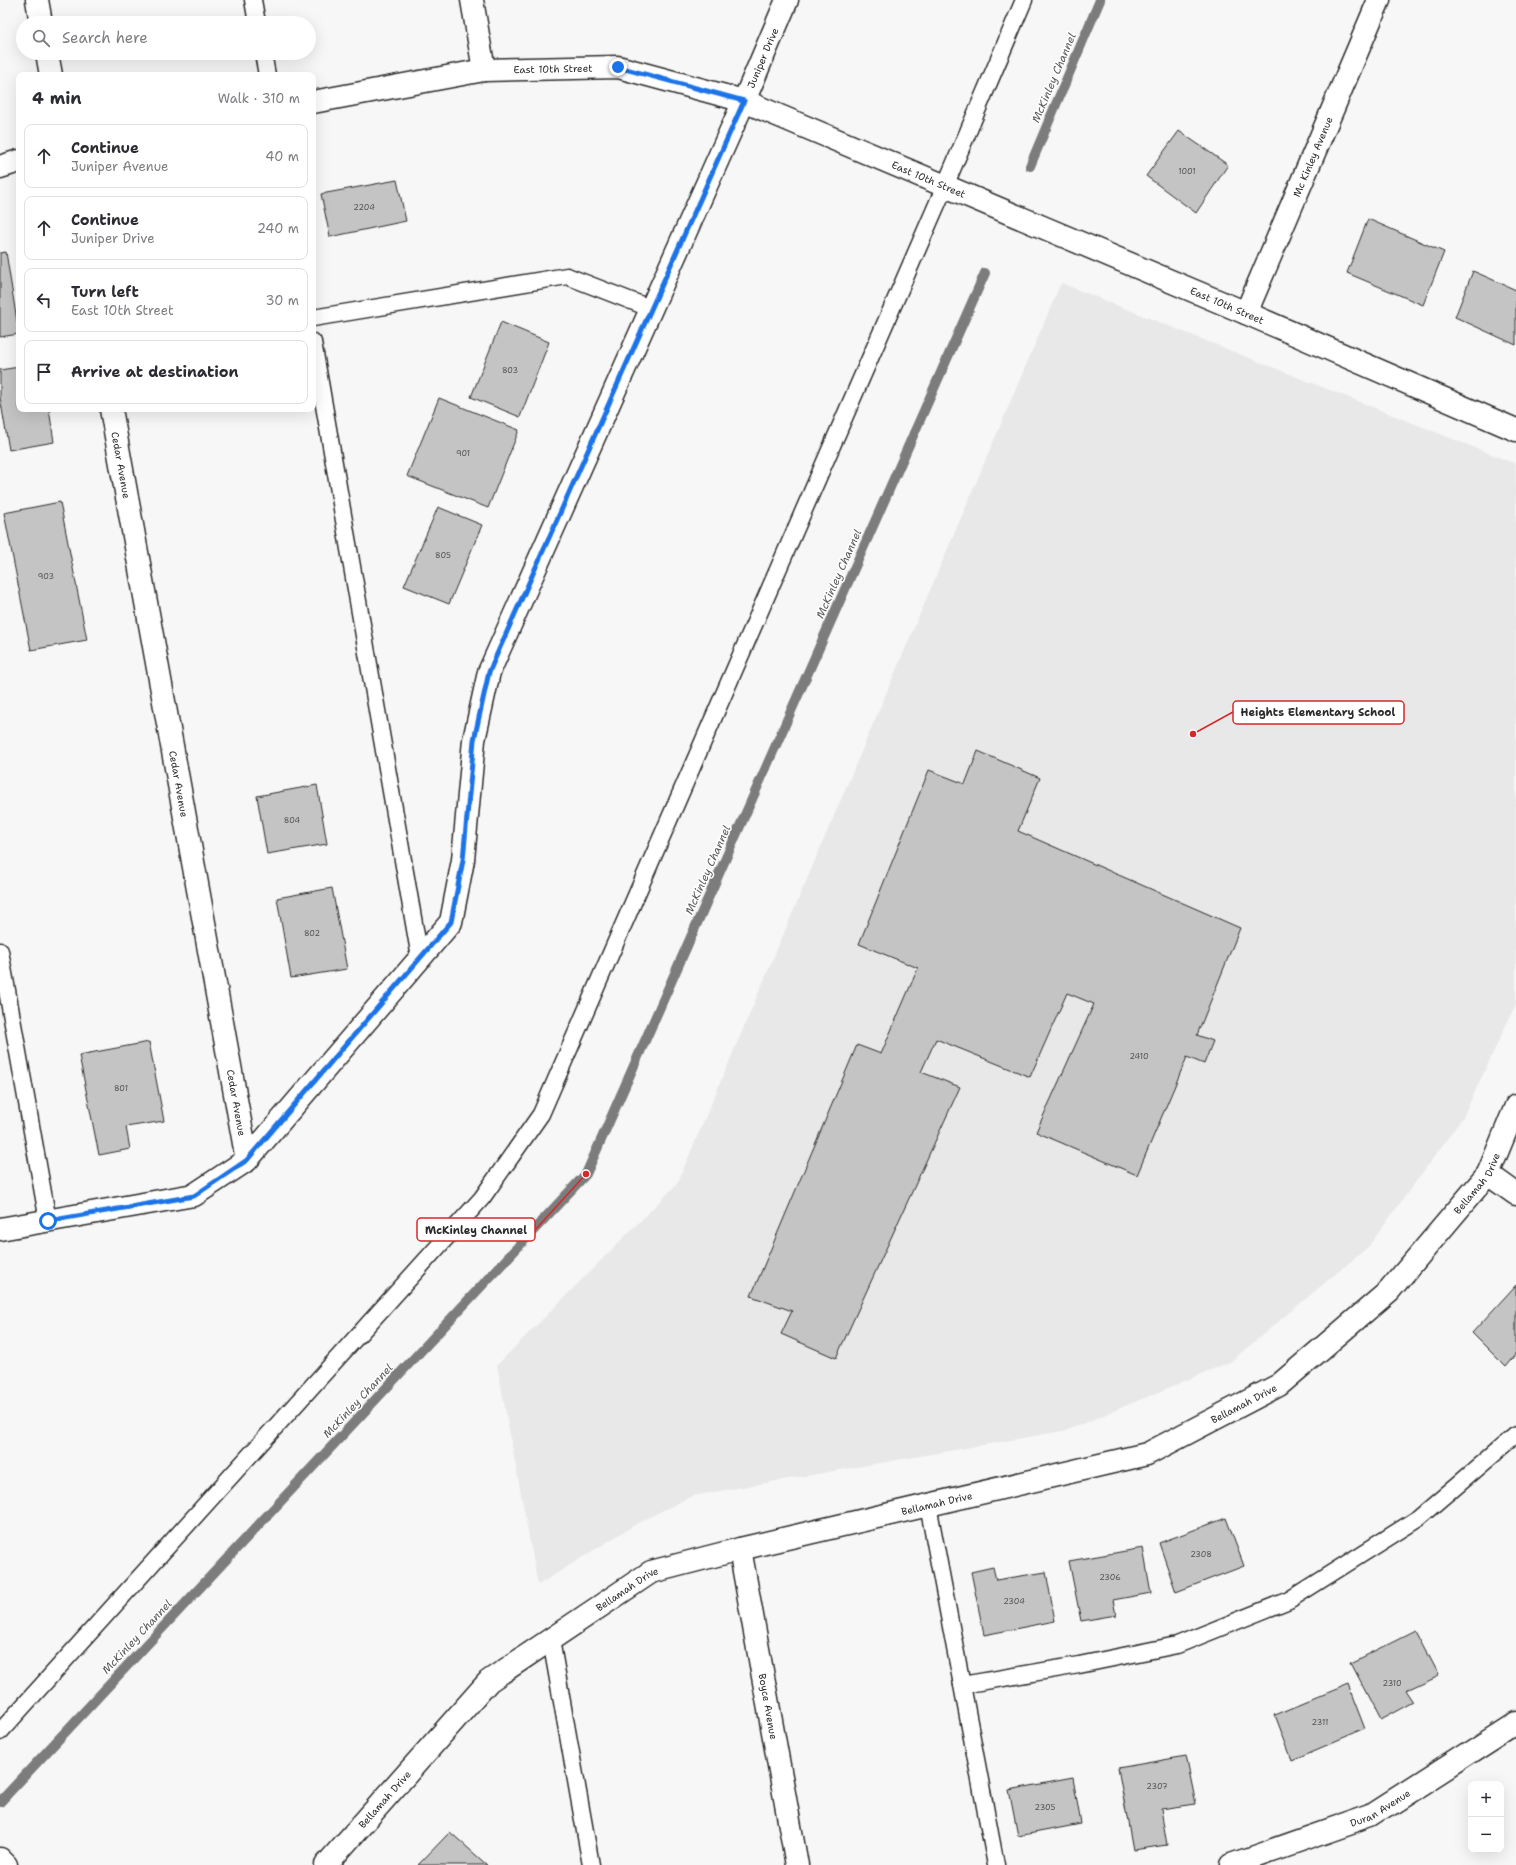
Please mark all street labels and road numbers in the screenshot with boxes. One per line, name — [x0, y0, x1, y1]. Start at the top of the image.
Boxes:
street label: Juniper Drive — [744, 25, 781, 90]
street label: East 10th Street — [513, 61, 593, 76]
street label: Mc Kinley Avenue — [1290, 114, 1335, 199]
street label: East 10th Street — [890, 158, 968, 200]
street label: East 10th Street — [1188, 284, 1266, 327]
street label: Cedar Avenue — [109, 431, 134, 500]
street label: Cedar Avenue — [166, 750, 191, 819]
street label: Cedar Avenue — [224, 1068, 249, 1137]
street label: Bellamah Drive — [1451, 1150, 1503, 1217]
street label: Bellamah Drive — [1208, 1381, 1279, 1426]
street label: Bellamah Drive — [900, 1488, 974, 1518]
street label: Bellamah Drive — [593, 1564, 660, 1614]
street label: Boyce Avenue — [756, 1672, 781, 1741]
street label: Bellamah Drive — [355, 1767, 414, 1831]
street label: Duran Avenue — [1348, 1786, 1413, 1829]

